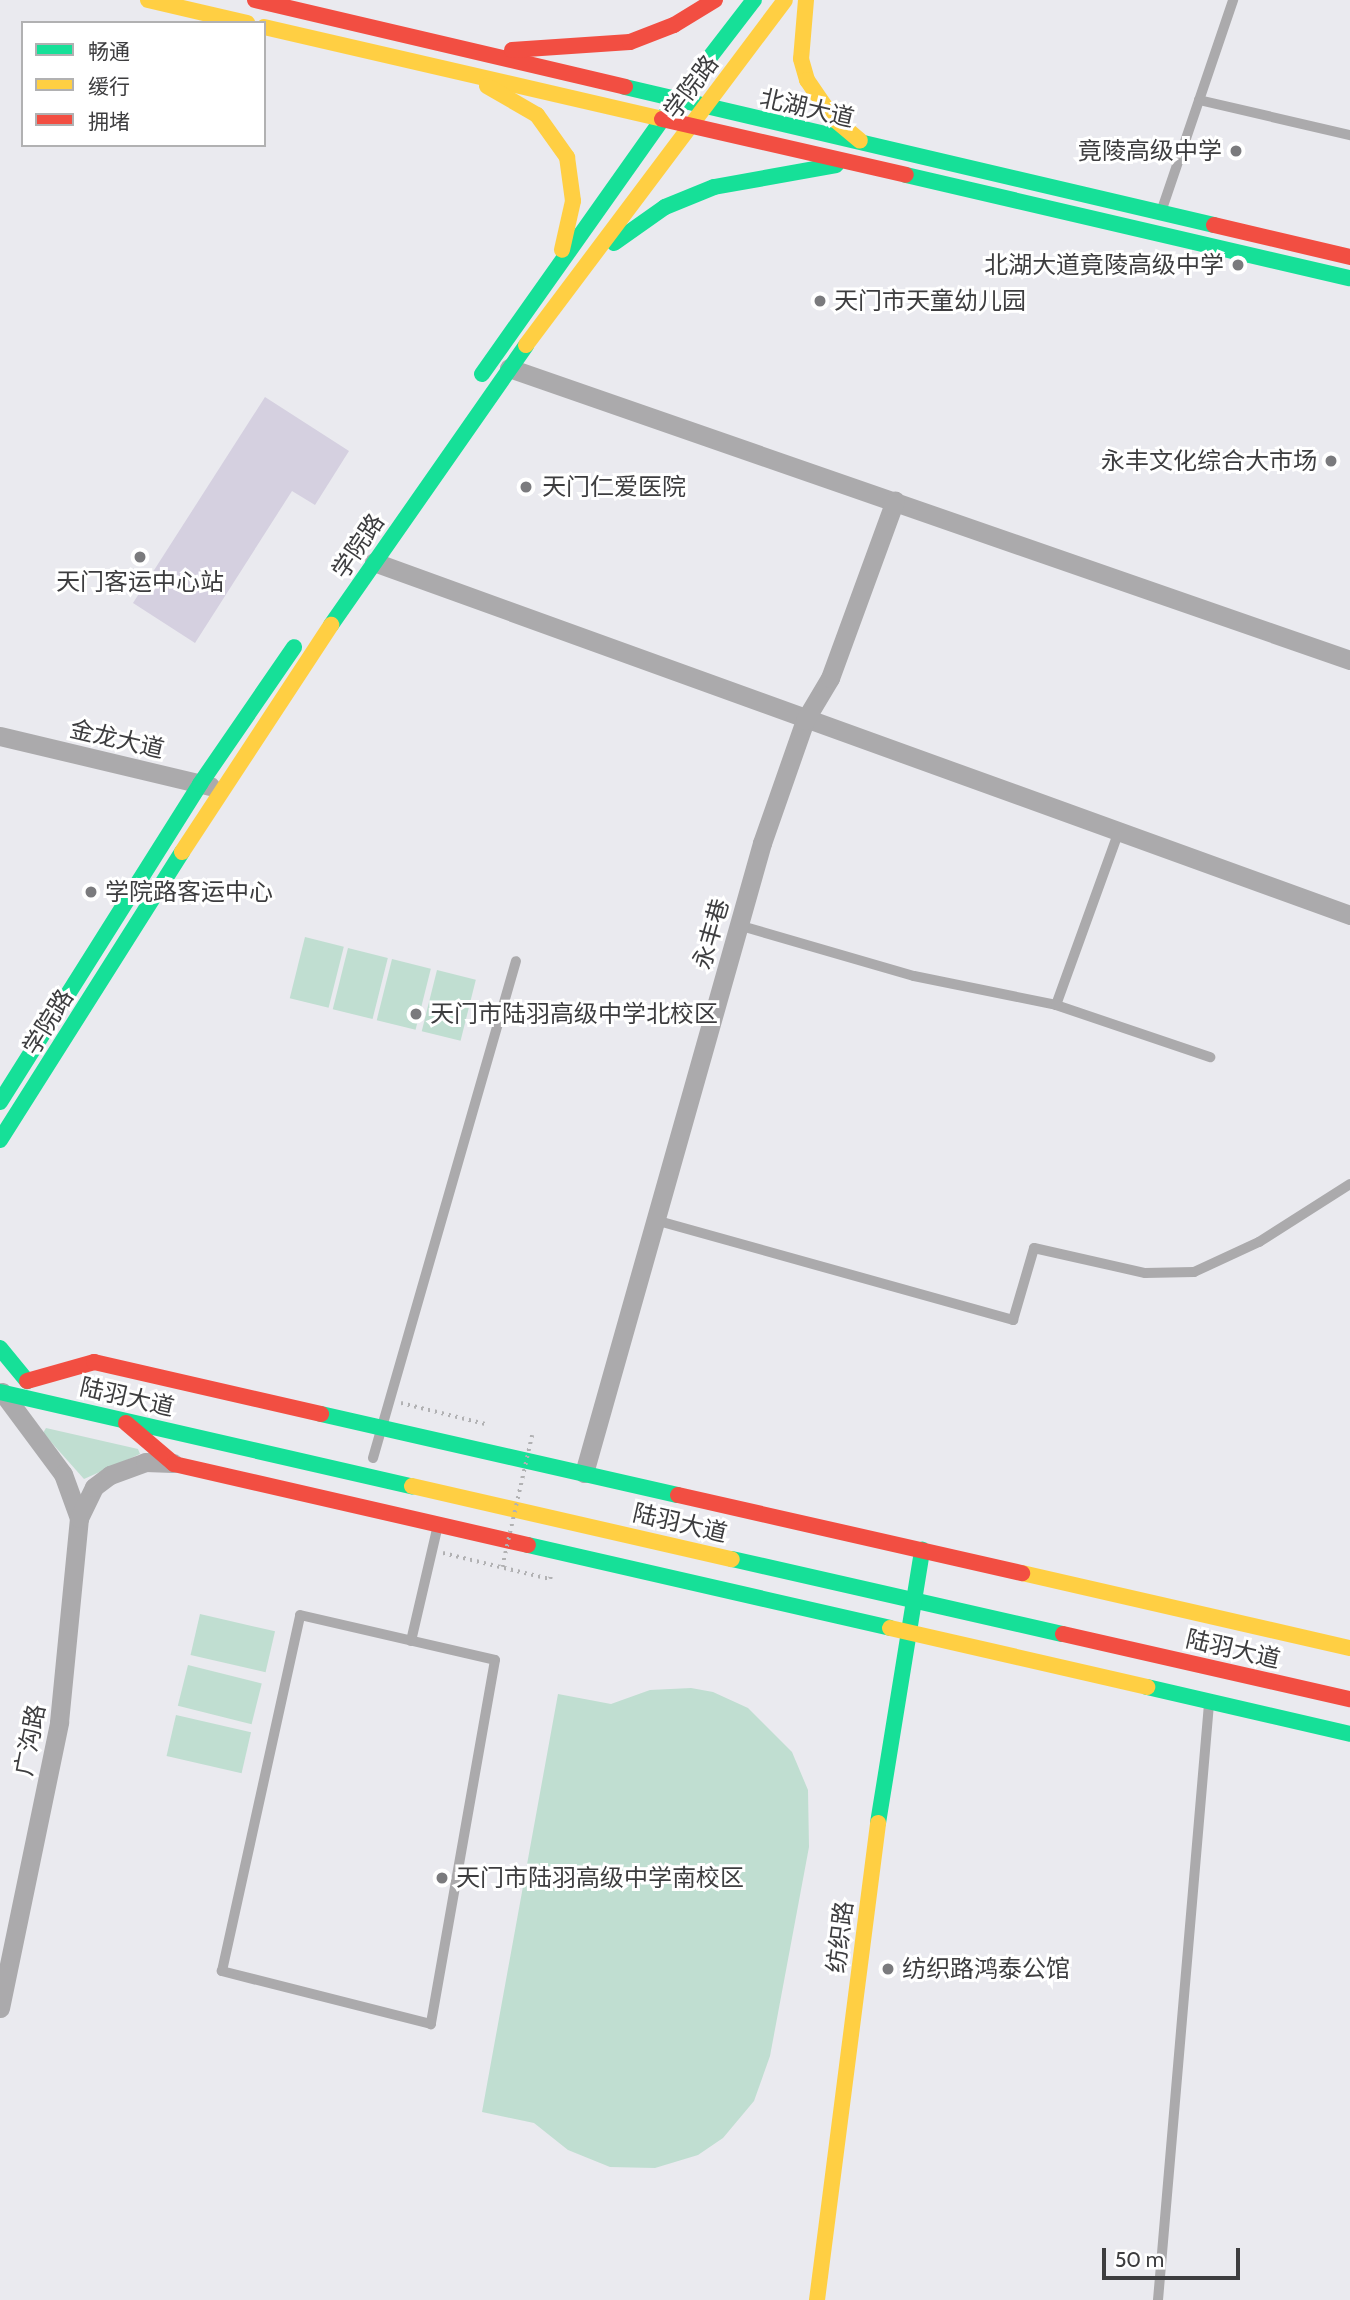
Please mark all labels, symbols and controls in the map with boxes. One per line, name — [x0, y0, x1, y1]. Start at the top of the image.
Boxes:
legend — [21, 21, 266, 147]
text: 畅通 — [88, 39, 130, 64]
street label: 学院路 — [658, 50, 724, 124]
text: 缓行 — [88, 74, 130, 99]
street label: 北湖大道 — [757, 83, 857, 133]
text: 拥堵 — [88, 109, 130, 134]
place label: 竟陵高级中学 — [1078, 137, 1222, 165]
marker: 竟陵高级中学 — [1228, 143, 1244, 159]
place label: 北湖大道竟陵高级中学 — [984, 251, 1224, 279]
marker: 北湖大道竟陵高级中学 — [1230, 257, 1246, 273]
place label: 天门市天童幼儿园 — [834, 287, 1026, 315]
marker: 天门市天童幼儿园 — [812, 293, 828, 309]
place label: 永丰文化综合大市场 — [1101, 447, 1317, 475]
marker: 永丰文化综合大市场 — [1323, 453, 1339, 469]
place label: 天门仁爱医院 — [542, 473, 686, 501]
marker: 天门仁爱医院 — [516, 477, 536, 497]
street label: 学院路 — [326, 508, 390, 584]
marker: 天门客运中心站 — [132, 549, 148, 565]
place label: 天门客运中心站 — [56, 568, 224, 596]
street label: 金龙大道 — [67, 714, 167, 764]
place label: 学院路客运中心 — [105, 878, 273, 906]
marker: 学院路客运中心 — [83, 884, 99, 900]
street label: 永丰巷 — [687, 895, 735, 973]
street label: 学院路 — [17, 984, 79, 1060]
place label: 天门市陆羽高级中学北校区 — [430, 1000, 718, 1028]
marker: 天门市陆羽高级中学北校区 — [408, 1006, 424, 1022]
street label: 陆羽大道 — [77, 1372, 177, 1422]
street label: 陆羽大道 — [630, 1498, 730, 1548]
street label: 陆羽大道 — [1183, 1624, 1283, 1674]
street label: 广沟路 — [9, 1702, 51, 1778]
place label: 天门市陆羽高级中学南校区 — [456, 1864, 744, 1892]
marker: 天门市陆羽高级中学南校区 — [434, 1870, 450, 1886]
street label: 纺织路 — [821, 1900, 859, 1974]
place label: 纺织路鸿泰公馆 — [902, 1955, 1070, 1983]
marker: 纺织路鸿泰公馆 — [880, 1961, 896, 1977]
scale bar — [1105, 2234, 1243, 2278]
text: 50 m — [1115, 2247, 1164, 2272]

